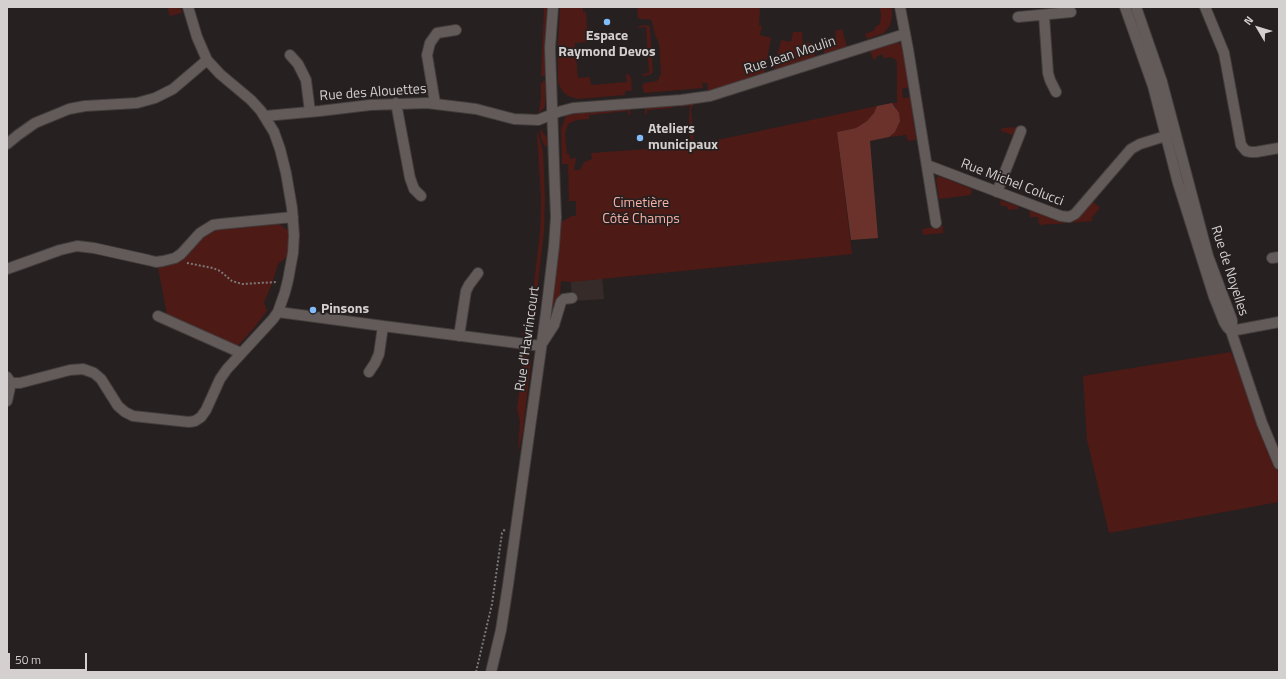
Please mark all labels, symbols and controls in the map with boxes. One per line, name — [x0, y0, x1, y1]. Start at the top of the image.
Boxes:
north arrow — [1238, 8, 1278, 48]
text: N — [1240, 13, 1257, 29]
marker: Espace Raymond Devos — [602, 17, 612, 27]
place label: Espace Raymond Devos — [558, 29, 656, 62]
street label: Rue Jean Moulin — [742, 33, 838, 79]
street label: Rue des Alouettes — [319, 81, 427, 105]
place label: Ateliers municipaux — [648, 122, 718, 154]
marker: Ateliers municipaux — [635, 133, 645, 143]
street label: Rue Michel Colucci — [958, 156, 1066, 210]
park label: Cimetière Côté Champs — [602, 196, 680, 228]
street label: Rue de Noyelles — [1206, 224, 1252, 318]
street label: Rue d'Havrincourt — [512, 286, 544, 392]
place label: Pinsons — [321, 302, 369, 318]
marker: Pinsons — [308, 305, 318, 315]
scale bar — [10, 645, 89, 671]
text: 50 m — [15, 650, 41, 669]

